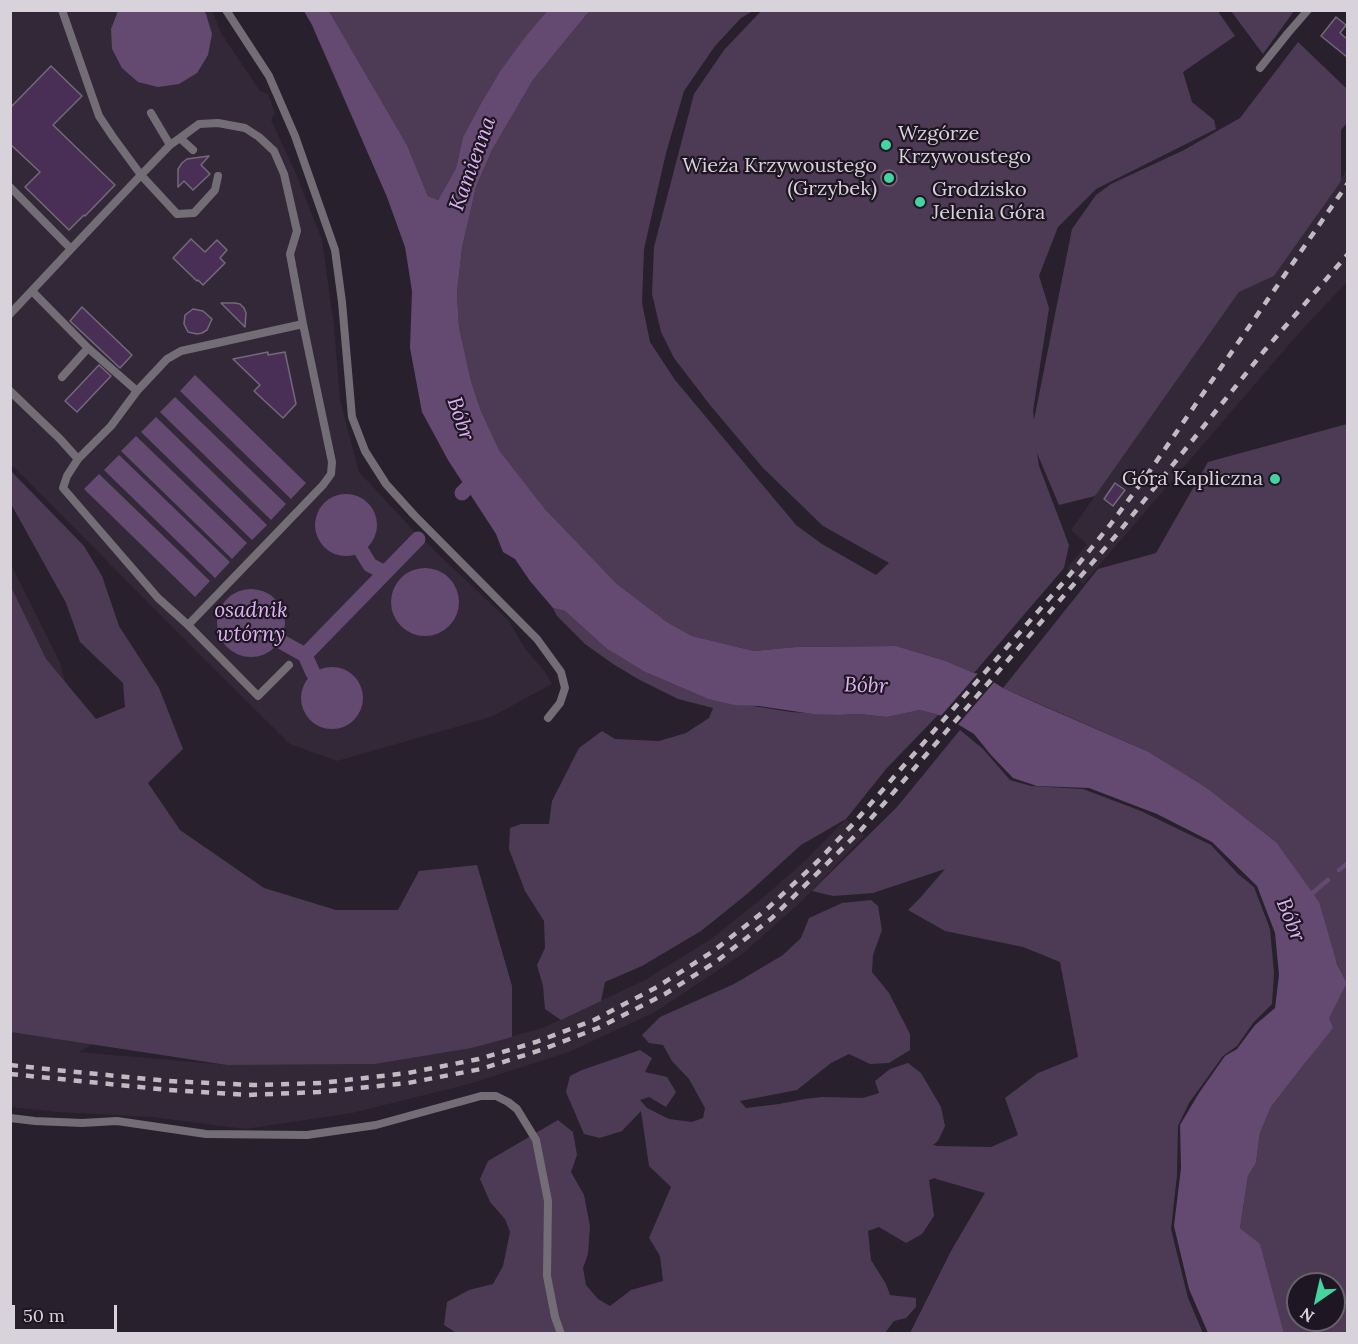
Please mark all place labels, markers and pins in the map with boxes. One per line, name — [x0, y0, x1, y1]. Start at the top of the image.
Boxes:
place label: Wzgórze Krzywoustego — [898, 122, 1031, 169]
marker: Wzgórze Krzywoustego — [879, 138, 893, 152]
place label: Wieża Krzywoustego (Grzybek) — [682, 154, 877, 201]
marker: Wieża Krzywoustego (Grzybek) — [882, 171, 896, 185]
place label: Grodzisko Jelenia Góra — [932, 178, 1045, 225]
marker: Grodzisko Jelenia Góra — [913, 195, 927, 209]
place label: Góra Kapliczna — [1122, 467, 1263, 491]
marker: Góra Kapliczna — [1268, 472, 1282, 486]

